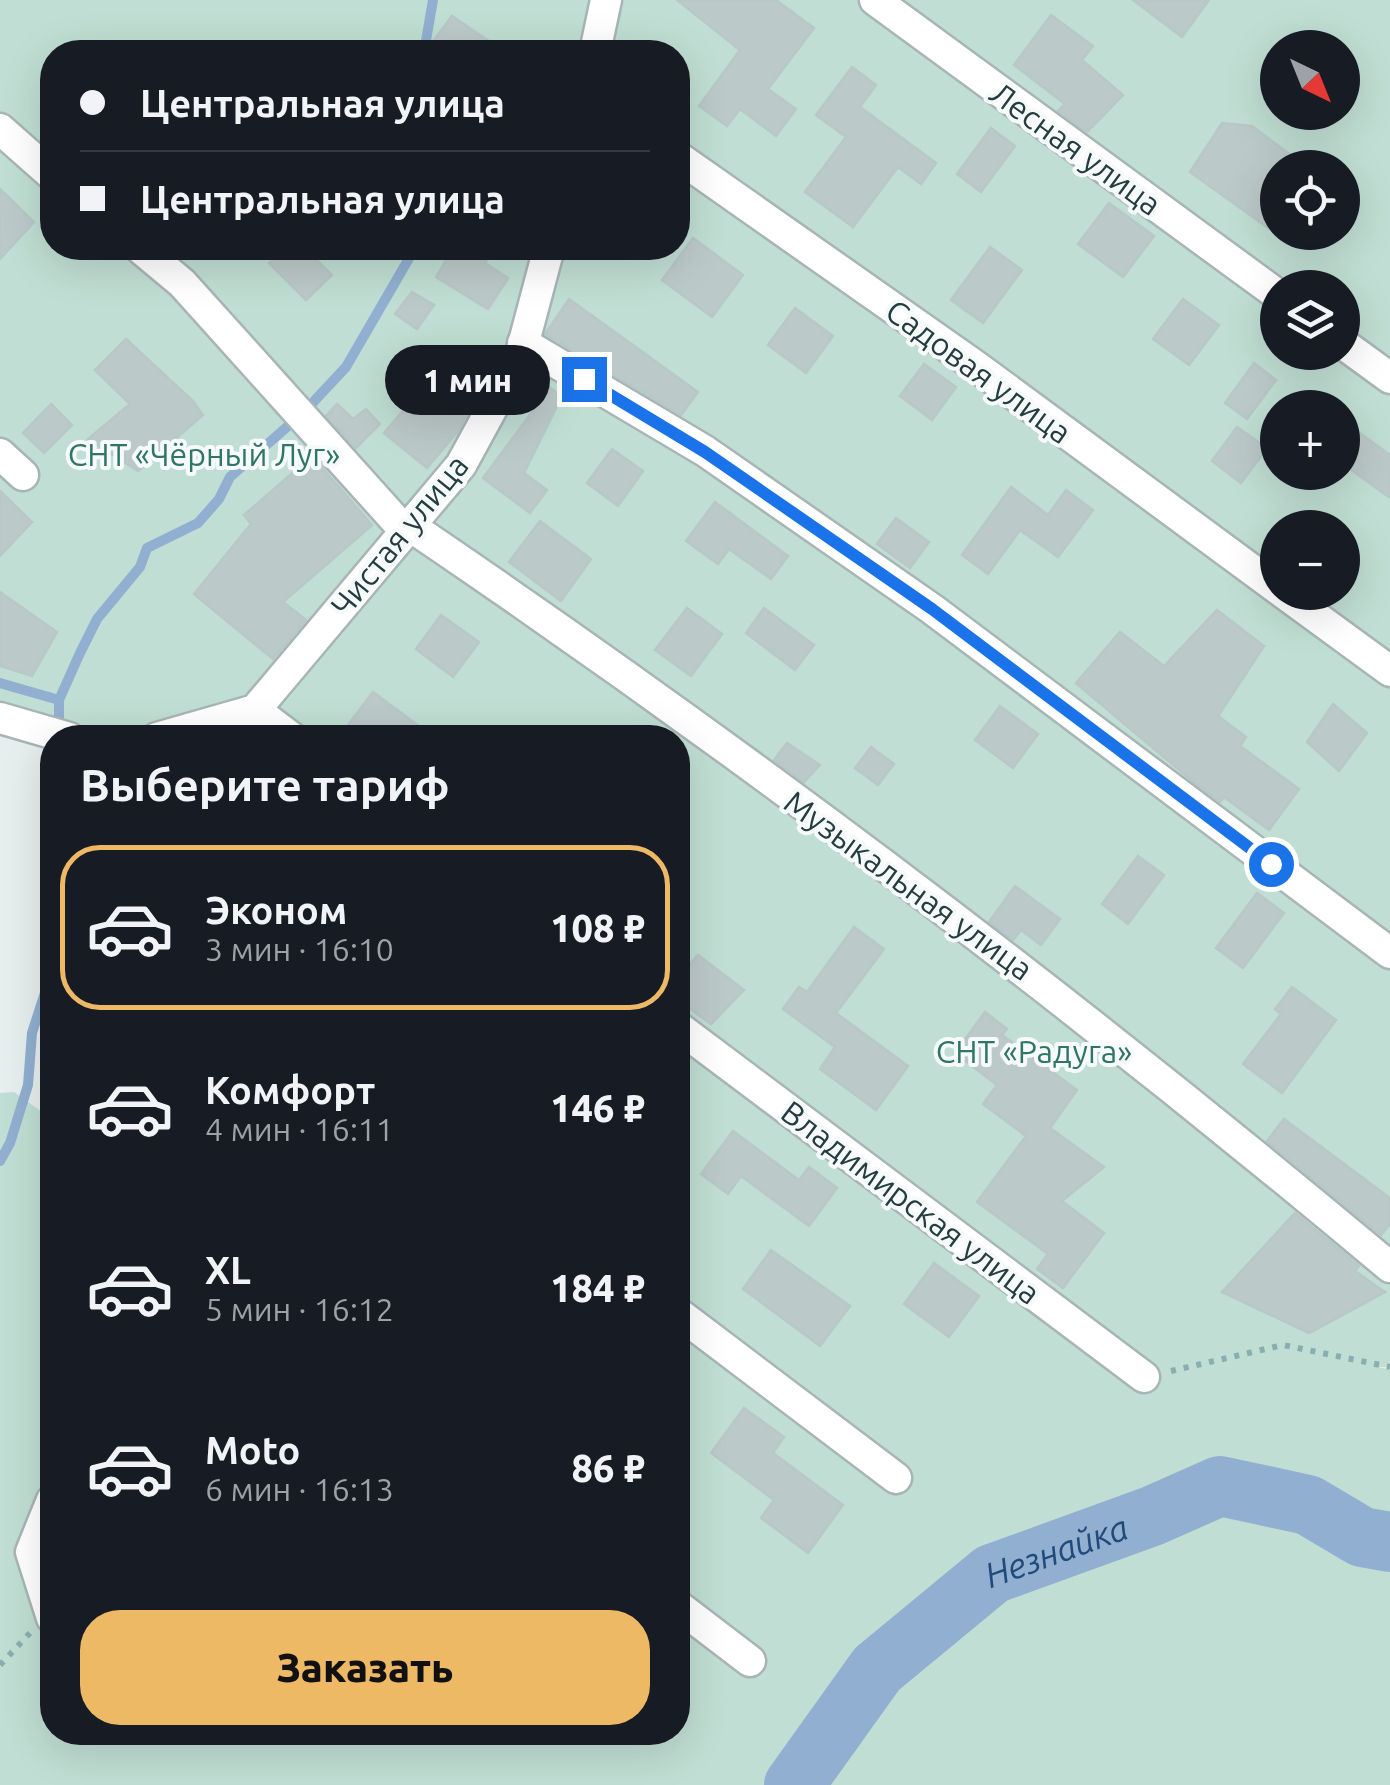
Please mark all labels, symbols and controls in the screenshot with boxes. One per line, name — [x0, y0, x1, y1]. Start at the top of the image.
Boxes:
north arrow — [1260, 30, 1360, 130]
map controls — [1260, 30, 1360, 610]
street label: Лесная улица — [984, 74, 1168, 222]
text: Центральная улица — [140, 82, 505, 124]
button: locate — [1260, 150, 1360, 250]
text: Центральная улица — [140, 178, 505, 220]
button: layers — [1260, 270, 1360, 370]
street label: Садовая улица — [880, 292, 1078, 450]
callout: 1 мин — [384, 344, 549, 414]
route end — [562, 357, 607, 402]
text: 1 мин — [423, 362, 512, 398]
button: + — [1260, 390, 1360, 490]
park label: СНТ «Чёрный Луг» — [68, 436, 340, 472]
street label: Чистая улица — [323, 447, 475, 623]
button: − — [1260, 510, 1360, 610]
text: Выберите тариф — [80, 759, 450, 810]
street label: Музыкальная улица — [778, 783, 1040, 987]
route start — [1249, 842, 1294, 887]
icon: car — [85, 883, 175, 973]
text: Эконом — [205, 889, 347, 931]
text: 108 ₽ — [550, 907, 645, 949]
text: 3 мин · 16:10 — [205, 931, 394, 967]
park label: СНТ «Радуга» — [936, 1033, 1132, 1069]
icon: car — [85, 1063, 175, 1153]
text: Комфорт — [205, 1069, 375, 1111]
text: 146 ₽ — [550, 1087, 645, 1129]
street label: Владимирская улица — [775, 1093, 1047, 1311]
text: 4 мин · 16:11 — [205, 1111, 394, 1147]
icon: car — [85, 1243, 175, 1333]
text: XL — [205, 1249, 251, 1291]
text: 184 ₽ — [550, 1267, 645, 1309]
text: 5 мин · 16:12 — [205, 1291, 394, 1327]
icon: car — [85, 1423, 175, 1513]
text: Moto — [205, 1429, 300, 1471]
text: 86 ₽ — [572, 1447, 645, 1489]
text: 6 мин · 16:13 — [205, 1471, 394, 1507]
water label: Незнайка — [979, 1506, 1133, 1595]
button: Заказать — [80, 1610, 650, 1725]

